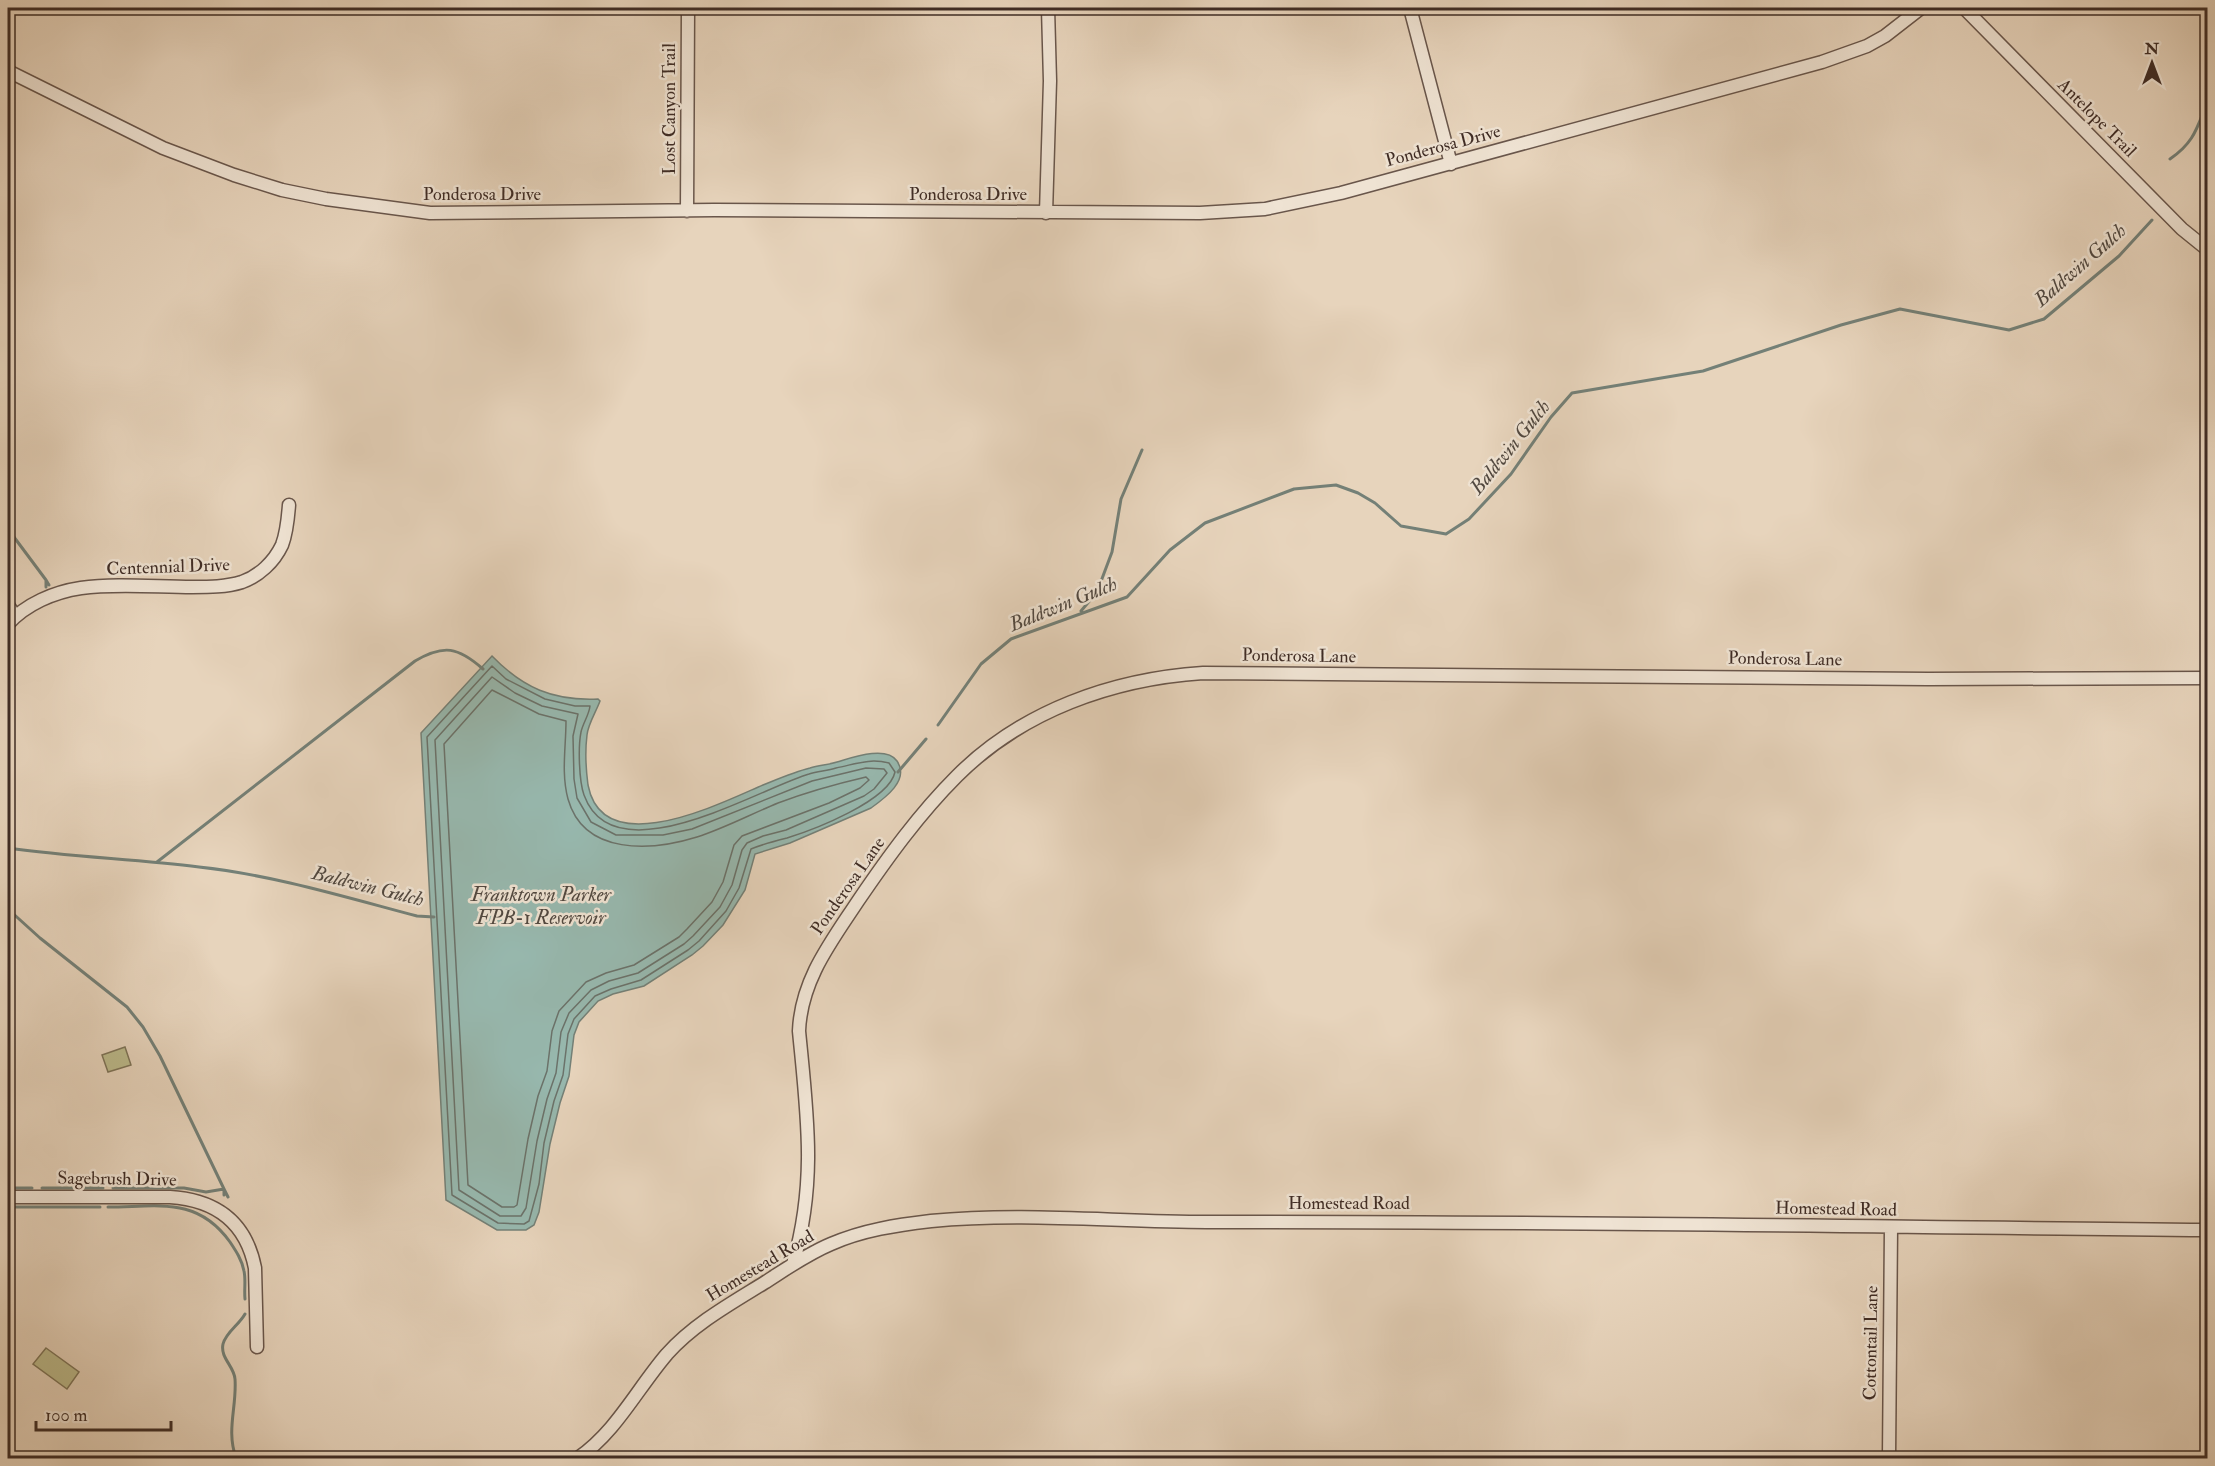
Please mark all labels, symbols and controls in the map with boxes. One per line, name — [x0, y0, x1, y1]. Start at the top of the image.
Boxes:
north arrow — [2122, 33, 2182, 93]
text: N — [2144, 39, 2160, 59]
street label: Lost Canyon Trail — [658, 43, 681, 175]
street label: Antelope Trail — [2052, 73, 2142, 163]
street label: Ponderosa Drive — [1383, 119, 1504, 172]
street label: Ponderosa Drive — [423, 183, 542, 206]
street label: Ponderosa Drive — [909, 183, 1028, 206]
water label: Baldwin Gulch — [2028, 218, 2131, 313]
water label: Baldwin Gulch — [1464, 395, 1556, 500]
street label: Centennial Drive — [106, 553, 231, 581]
water label: Baldwin Gulch — [1004, 571, 1121, 637]
street label: Ponderosa Lane — [1242, 644, 1357, 669]
street label: Ponderosa Lane — [1728, 647, 1843, 672]
street label: Ponderosa Lane — [806, 832, 890, 939]
water label: Baldwin Gulch — [309, 860, 426, 912]
water label: Franktown Parker FPB-1 Reservoir — [470, 882, 612, 930]
street label: Sagebrush Drive — [57, 1166, 177, 1192]
street label: Homestead Road — [1288, 1192, 1410, 1215]
street label: Homestead Road — [1775, 1196, 1897, 1222]
street label: Homestead Road — [702, 1225, 818, 1307]
street label: Cottontail Lane — [1858, 1285, 1884, 1401]
scale bar — [36, 1394, 171, 1432]
text: 100 m — [45, 1404, 88, 1427]

